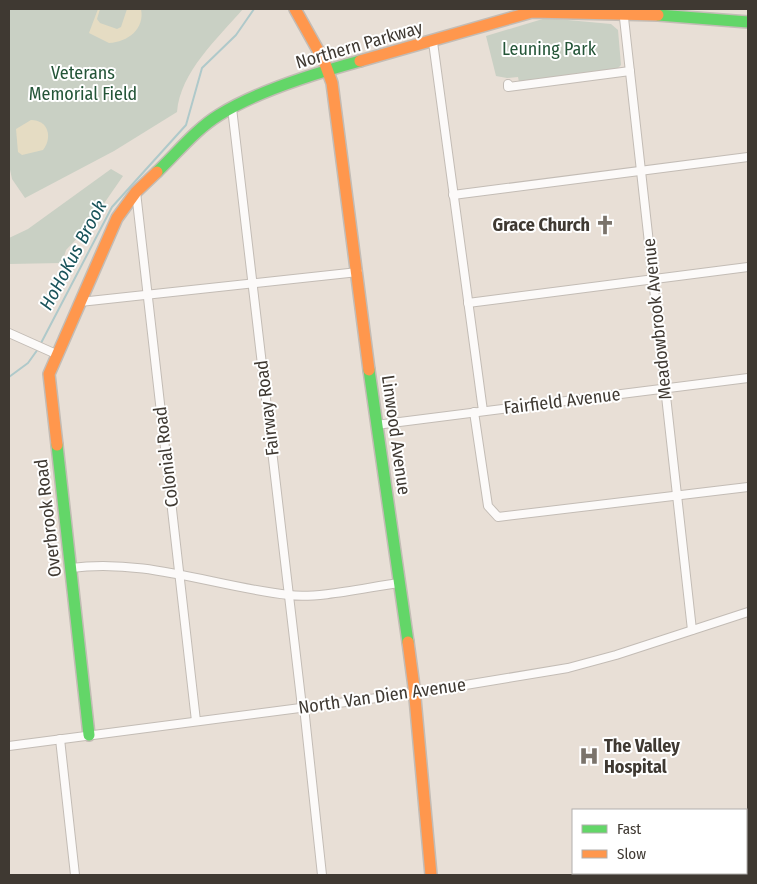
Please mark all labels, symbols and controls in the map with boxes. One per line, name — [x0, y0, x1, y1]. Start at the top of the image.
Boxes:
street label: Northern Parkway — [293, 16, 425, 74]
park label: Leuning Park — [502, 38, 597, 60]
park label: Veterans Memorial Field — [29, 62, 137, 105]
water label: HoHoKus Brook — [34, 196, 112, 314]
place label: Grace Church — [493, 214, 590, 236]
church icon: Grace Church — [594, 214, 616, 236]
street label: Meadowbrook Avenue — [638, 237, 676, 401]
street label: Fairway Road — [250, 359, 284, 457]
street label: Linwood Avenue — [377, 374, 415, 496]
street label: Fairfield Avenue — [502, 383, 622, 419]
street label: Colonial Road — [149, 405, 183, 509]
street label: Overbrook Road — [30, 458, 66, 578]
street label: North Van Dien Avenue — [297, 673, 467, 719]
place label: The Valley Hospital — [604, 735, 680, 778]
hospital icon: The Valley Hospital — [578, 745, 600, 767]
legend — [572, 809, 747, 874]
text: Fast — [617, 820, 641, 838]
text: Slow — [617, 845, 646, 863]

